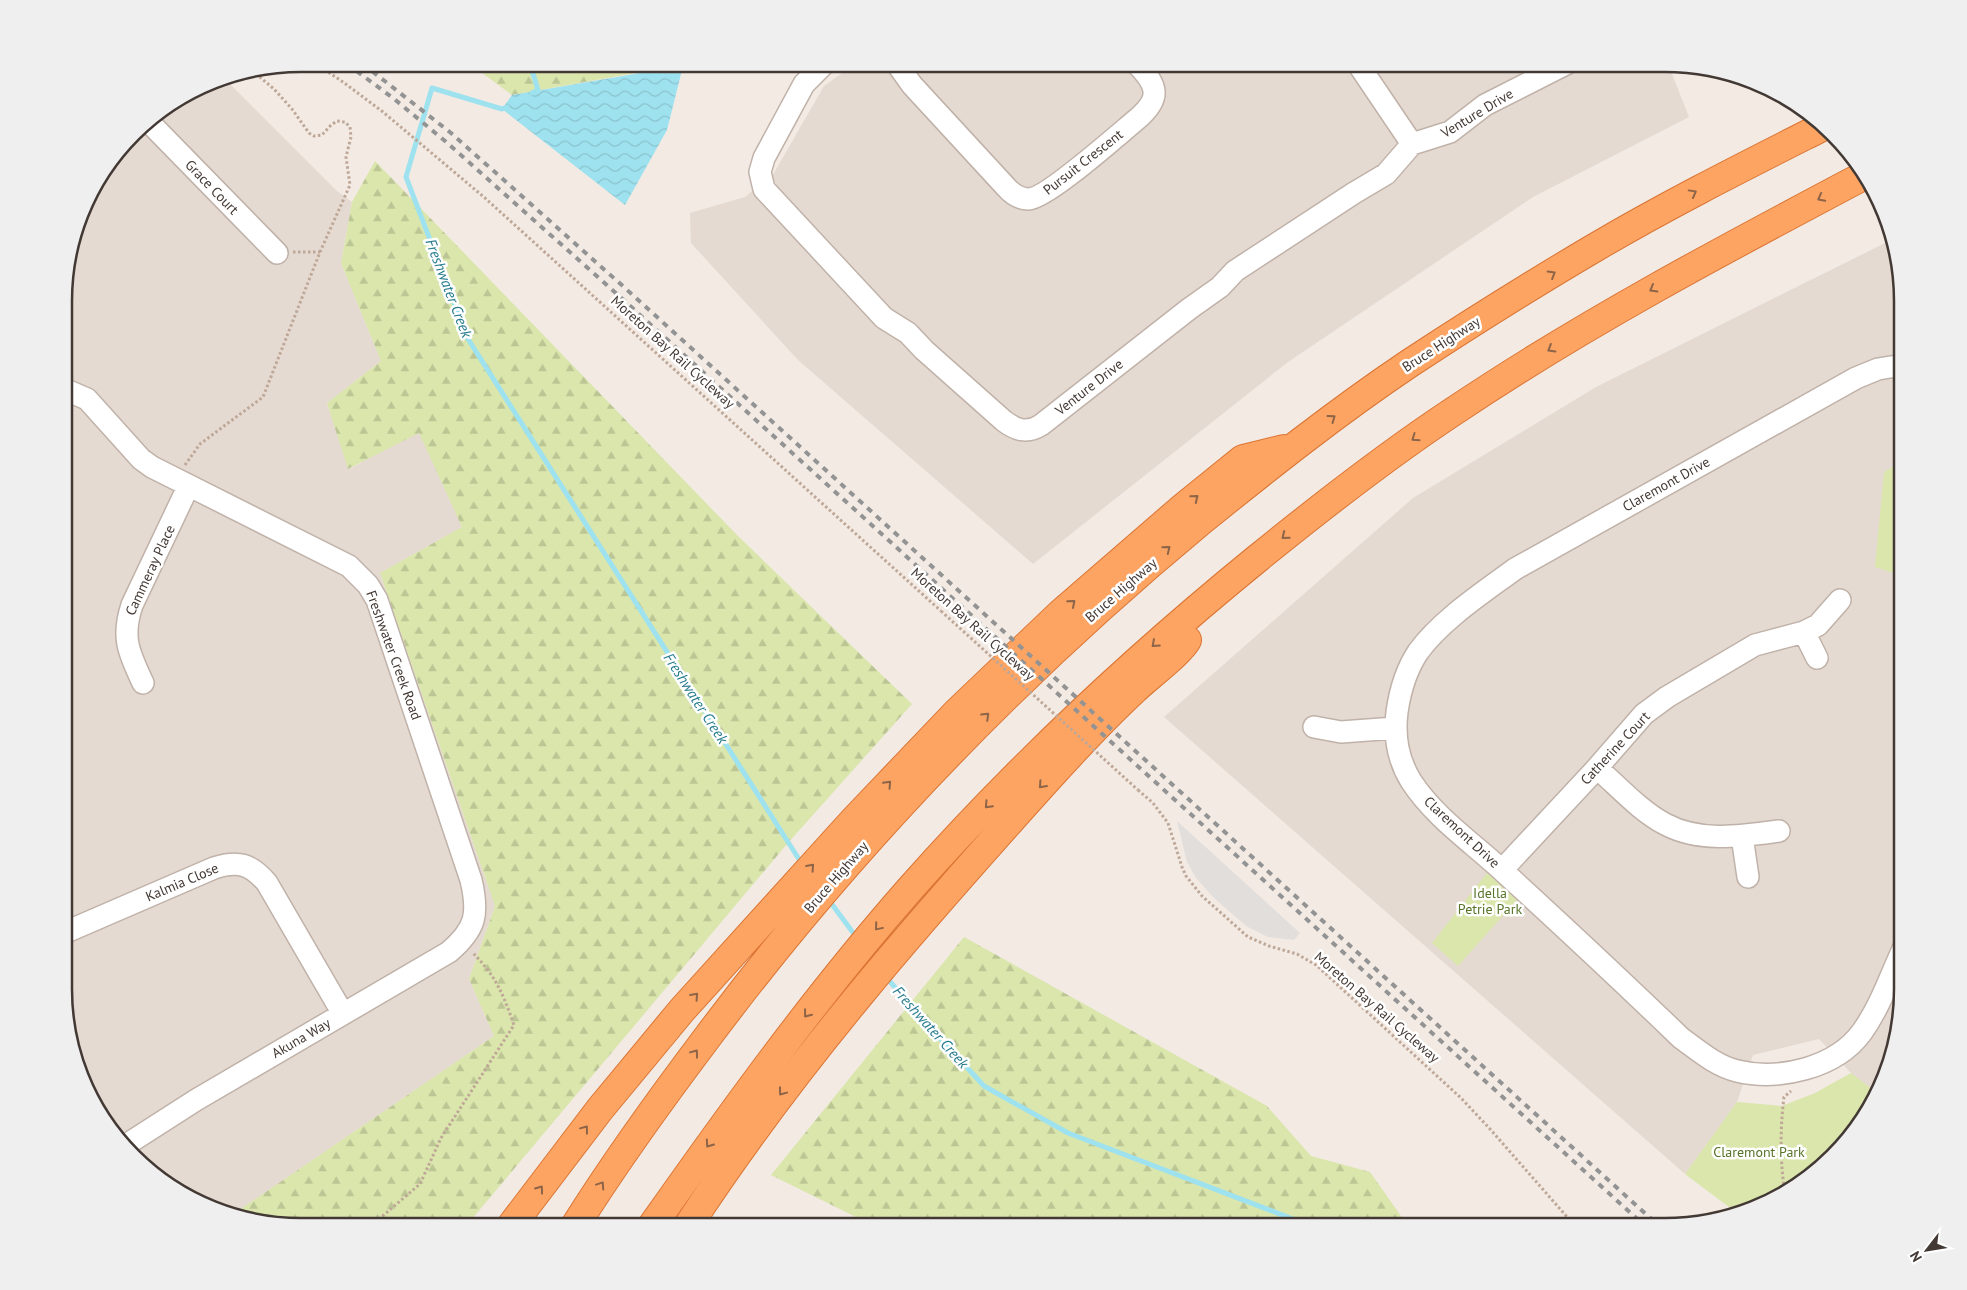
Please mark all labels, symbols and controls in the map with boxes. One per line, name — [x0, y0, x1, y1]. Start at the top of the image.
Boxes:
street label: Venture Drive — [1437, 84, 1516, 142]
street label: Pursuit Crescent — [1039, 125, 1127, 199]
street label: Grace Court — [181, 156, 243, 218]
one-way arrow — [1688, 190, 1697, 200]
one-way arrow — [1818, 192, 1827, 202]
water label: Freshwater Creek — [421, 236, 477, 341]
one-way arrow — [1547, 270, 1556, 280]
one-way arrow — [1650, 282, 1659, 292]
street label: Moreton Bay Rail Cycleway — [607, 292, 739, 413]
street label: Bruce Highway — [1399, 312, 1484, 376]
one-way arrow — [1548, 343, 1557, 353]
street label: Venture Drive — [1051, 355, 1127, 420]
one-way arrow — [1327, 415, 1336, 425]
one-way arrow — [1411, 432, 1421, 441]
street label: Claremont Drive — [1619, 453, 1713, 515]
one-way arrow — [1189, 495, 1198, 503]
street label: Cammeray Place — [121, 522, 179, 618]
one-way arrow — [1282, 530, 1291, 539]
one-way arrow — [1162, 546, 1171, 555]
street label: Bruce Highway — [1081, 554, 1161, 626]
street label: Moreton Bay Rail Cycleway — [907, 564, 1039, 685]
street label: Freshwater Creek Road — [362, 588, 426, 722]
one-way arrow — [1066, 600, 1075, 609]
one-way arrow — [1152, 639, 1161, 648]
water label: Freshwater Creek — [660, 649, 733, 748]
street label: Catherine Court — [1576, 707, 1654, 788]
one-way arrow — [980, 713, 989, 722]
one-way arrow — [1039, 779, 1048, 788]
one-way arrow — [882, 781, 891, 790]
street label: Claremont Drive — [1420, 792, 1504, 872]
one-way arrow — [985, 799, 994, 808]
street label: Bruce Highway — [800, 837, 872, 917]
street label: Kalmia Close — [143, 859, 221, 905]
one-way arrow — [805, 863, 814, 872]
park label: Idella Petrie Park — [1458, 884, 1522, 918]
one-way arrow — [874, 922, 883, 931]
street label: Moreton Bay Rail Cycleway — [1311, 948, 1444, 1067]
water label: Freshwater Creek — [889, 982, 974, 1073]
one-way arrow — [689, 992, 698, 1001]
one-way arrow — [804, 1008, 812, 1017]
street label: Akuna Way — [268, 1014, 334, 1062]
one-way arrow — [690, 1050, 698, 1059]
one-way arrow — [779, 1086, 788, 1096]
one-way arrow — [579, 1126, 587, 1135]
one-way arrow — [706, 1138, 715, 1148]
park label: Claremont Park — [1713, 1143, 1805, 1161]
one-way arrow — [595, 1181, 604, 1191]
one-way arrow — [534, 1186, 542, 1195]
north arrow — [1902, 1225, 1952, 1275]
text: N — [1906, 1248, 1926, 1265]

